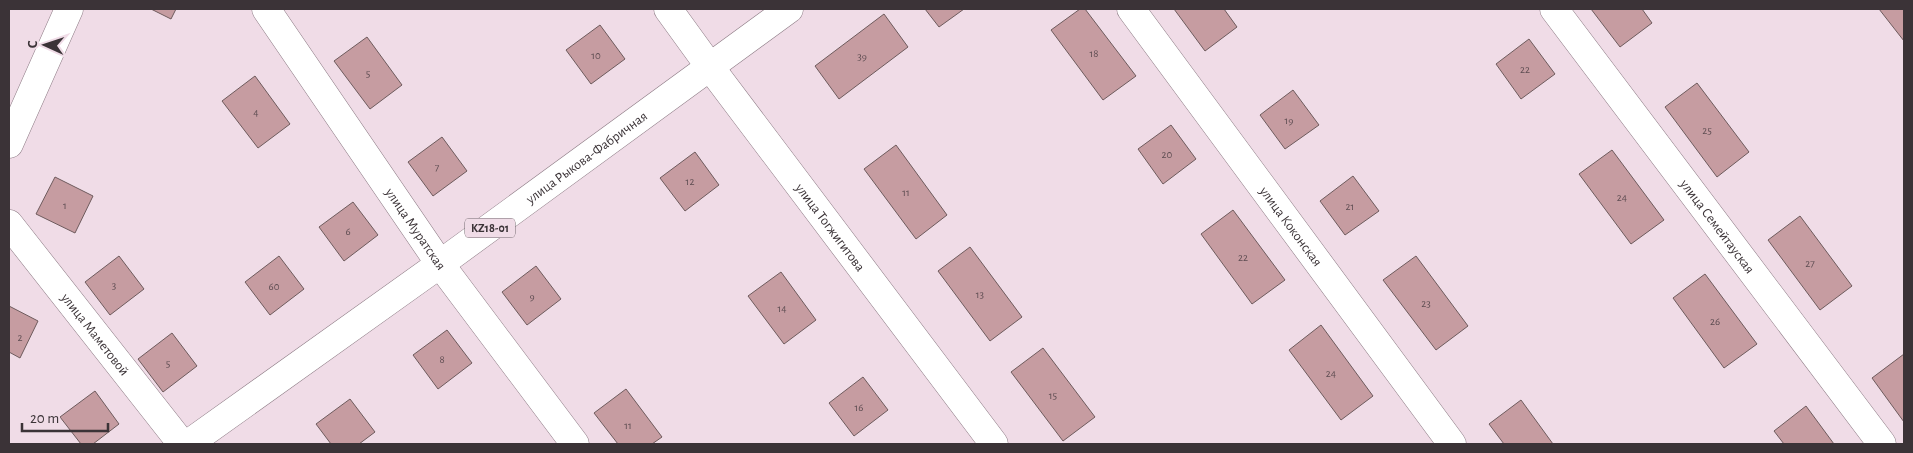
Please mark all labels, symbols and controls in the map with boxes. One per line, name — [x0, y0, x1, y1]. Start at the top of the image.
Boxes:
north arrow — [20, 20, 70, 70]
text: С — [26, 40, 40, 49]
house number: 18 — [1090, 48, 1099, 59]
house number: 10 — [591, 50, 601, 61]
house number: 39 — [857, 51, 867, 62]
house number: 22 — [1520, 64, 1530, 75]
house number: 5 — [366, 68, 371, 79]
house number: 4 — [253, 107, 259, 118]
street label: улица Рыкова-Фабричная — [523, 109, 650, 207]
house number: 19 — [1285, 115, 1293, 126]
house number: 25 — [1702, 125, 1712, 136]
house number: 20 — [1162, 149, 1173, 160]
house number: 7 — [435, 162, 440, 173]
house number: 12 — [686, 176, 694, 187]
street label: улица Семейтауская — [1677, 176, 1757, 276]
street label: улица Тогжигитова — [792, 180, 868, 275]
street label: улица Коконская — [1256, 184, 1324, 269]
street label: улица Муратская — [382, 185, 448, 273]
house number: 11 — [902, 187, 910, 198]
house number: 24 — [1617, 192, 1627, 203]
house number: 1 — [63, 200, 67, 211]
house number: 21 — [1346, 201, 1354, 212]
road number: KZ18-01 — [465, 218, 515, 238]
house number: 6 — [345, 226, 351, 237]
house number: 22 — [1238, 252, 1248, 263]
house number: 27 — [1805, 258, 1815, 269]
house number: 3 — [112, 280, 117, 291]
house number: 60 — [269, 281, 280, 292]
house number: 13 — [976, 289, 985, 300]
street label: улица Маметовой — [58, 290, 131, 378]
house number: 9 — [529, 291, 535, 302]
house number: 23 — [1421, 298, 1431, 309]
house number: 14 — [777, 303, 787, 314]
house number: 26 — [1710, 316, 1720, 327]
house number: 2 — [17, 332, 23, 343]
house number: 8 — [439, 354, 445, 365]
house number: 5 — [166, 358, 171, 369]
house number: 24 — [1326, 368, 1336, 379]
house number: 15 — [1049, 390, 1058, 401]
scale bar — [22, 400, 109, 432]
house number: 16 — [855, 402, 863, 413]
text: 20 m — [30, 411, 59, 426]
house number: 11 — [624, 420, 632, 431]

